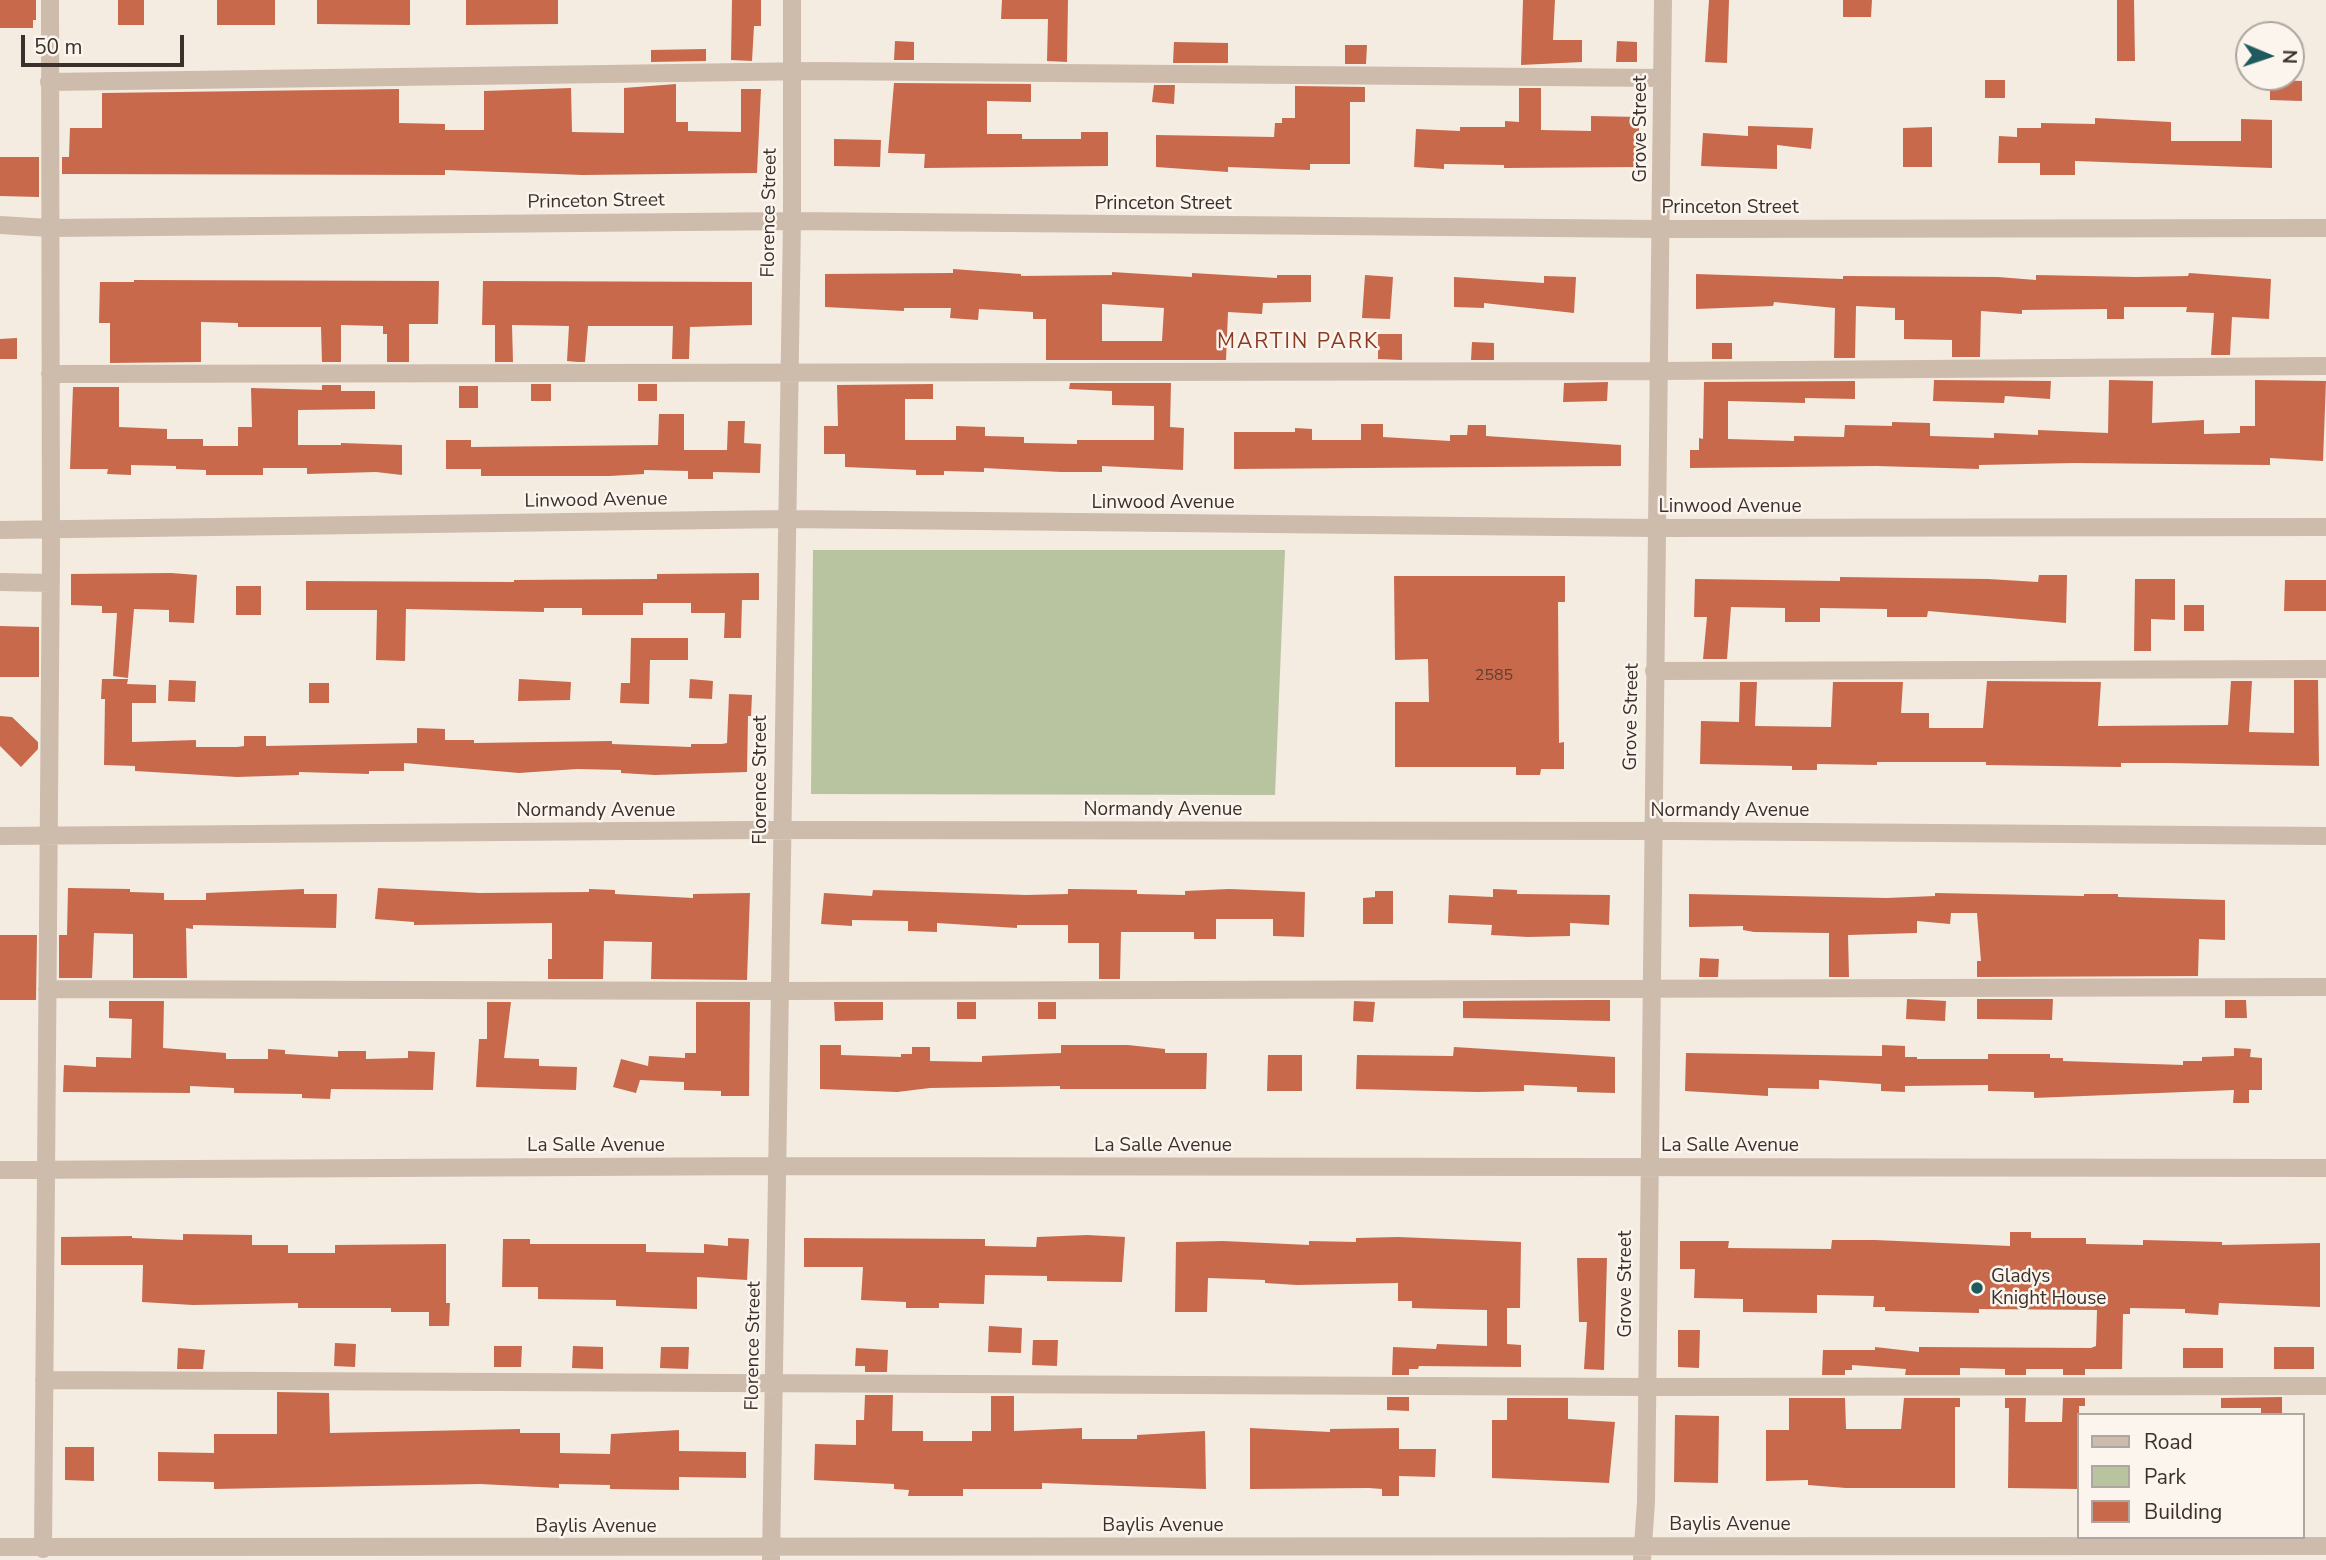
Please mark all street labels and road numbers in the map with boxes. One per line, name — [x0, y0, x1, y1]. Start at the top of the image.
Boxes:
street label: Grove Street — [1630, 75, 1652, 183]
street label: Florence Street — [757, 148, 783, 278]
street label: Princeton Street — [527, 189, 665, 215]
street label: Princeton Street — [1094, 193, 1232, 215]
street label: Princeton Street — [1661, 197, 1799, 219]
street label: Linwood Avenue — [524, 488, 668, 514]
street label: Linwood Avenue — [1091, 492, 1235, 514]
street label: Linwood Avenue — [1658, 496, 1802, 518]
street label: Grove Street — [1620, 663, 1644, 771]
street label: Florence Street — [750, 715, 772, 845]
street label: Normandy Avenue — [1084, 799, 1242, 821]
street label: Normandy Avenue — [517, 800, 675, 822]
street label: Normandy Avenue — [1651, 800, 1809, 822]
street label: La Salle Avenue — [527, 1135, 665, 1157]
street label: La Salle Avenue — [1094, 1135, 1232, 1157]
street label: La Salle Avenue — [1661, 1135, 1799, 1157]
street label: Grove Street — [1615, 1230, 1637, 1338]
street label: Florence Street — [741, 1281, 767, 1411]
street label: Baylis Avenue — [1669, 1514, 1791, 1536]
street label: Baylis Avenue — [1102, 1515, 1224, 1537]
street label: Baylis Avenue — [535, 1516, 657, 1538]

